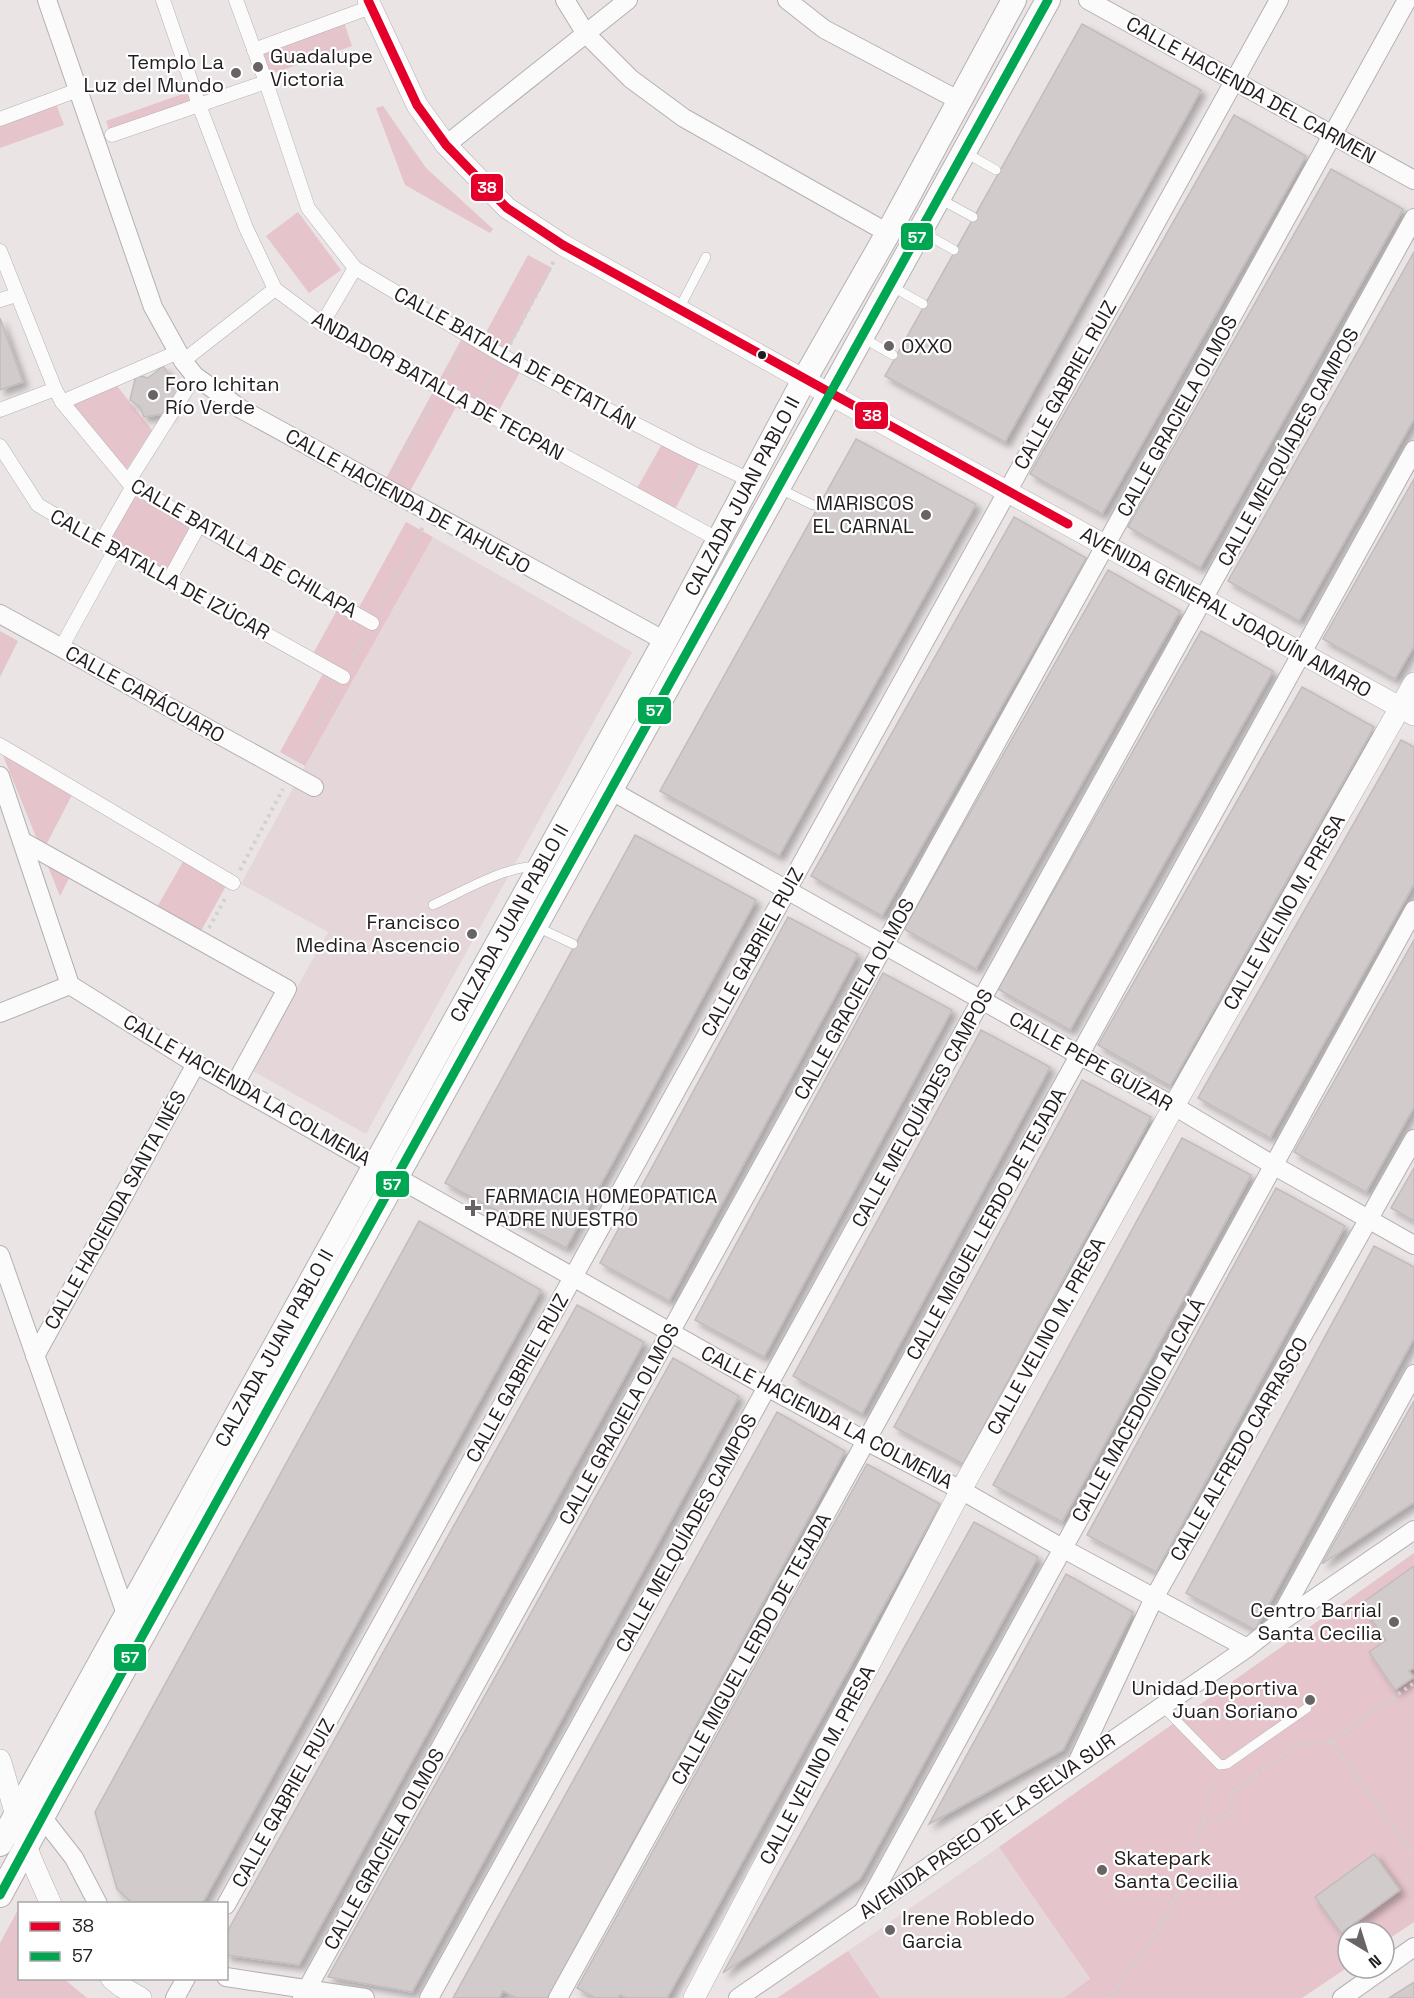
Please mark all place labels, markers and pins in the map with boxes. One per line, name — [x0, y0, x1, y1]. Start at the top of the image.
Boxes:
place label: Guadalupe Victoria — [270, 43, 373, 92]
place label: Templo La Luz del Mundo — [84, 49, 224, 98]
marker: Guadalupe Victoria — [251, 60, 265, 74]
marker: Templo La Luz del Mundo — [229, 66, 243, 80]
place label: OXXO — [901, 333, 952, 359]
marker: OXXO — [882, 339, 896, 353]
unlabelled marker — [756, 349, 768, 361]
place label: Foro Ichitan Río Verde — [165, 371, 280, 420]
marker: Foro Ichitan Río Verde — [146, 388, 160, 402]
place label: MARISCOS EL CARNAL — [812, 490, 914, 539]
marker: MARISCOS EL CARNAL — [919, 508, 933, 522]
place label: Francisco Medina Ascencio — [296, 909, 460, 958]
marker: Francisco Medina Ascencio — [465, 927, 479, 941]
place label: FARMACIA HOMEOPATICA PADRE NUESTRO — [485, 1183, 718, 1232]
marker: FARMACIA HOMEOPATICA PADRE NUESTRO — [466, 1201, 480, 1215]
place label: Centro Barrial Santa Cecilia — [1250, 1597, 1382, 1646]
marker: Centro Barrial Santa Cecilia — [1387, 1615, 1401, 1629]
place label: Unidad Deportiva Juan Soriano — [1131, 1675, 1298, 1724]
marker: Unidad Deportiva Juan Soriano — [1303, 1693, 1317, 1707]
place label: Skatepark Santa Cecilia — [1114, 1845, 1238, 1894]
marker: Skatepark Santa Cecilia — [1095, 1863, 1109, 1877]
place label: Irene Robledo Garcia — [902, 1905, 1035, 1954]
marker: Irene Robledo Garcia — [883, 1923, 897, 1937]

